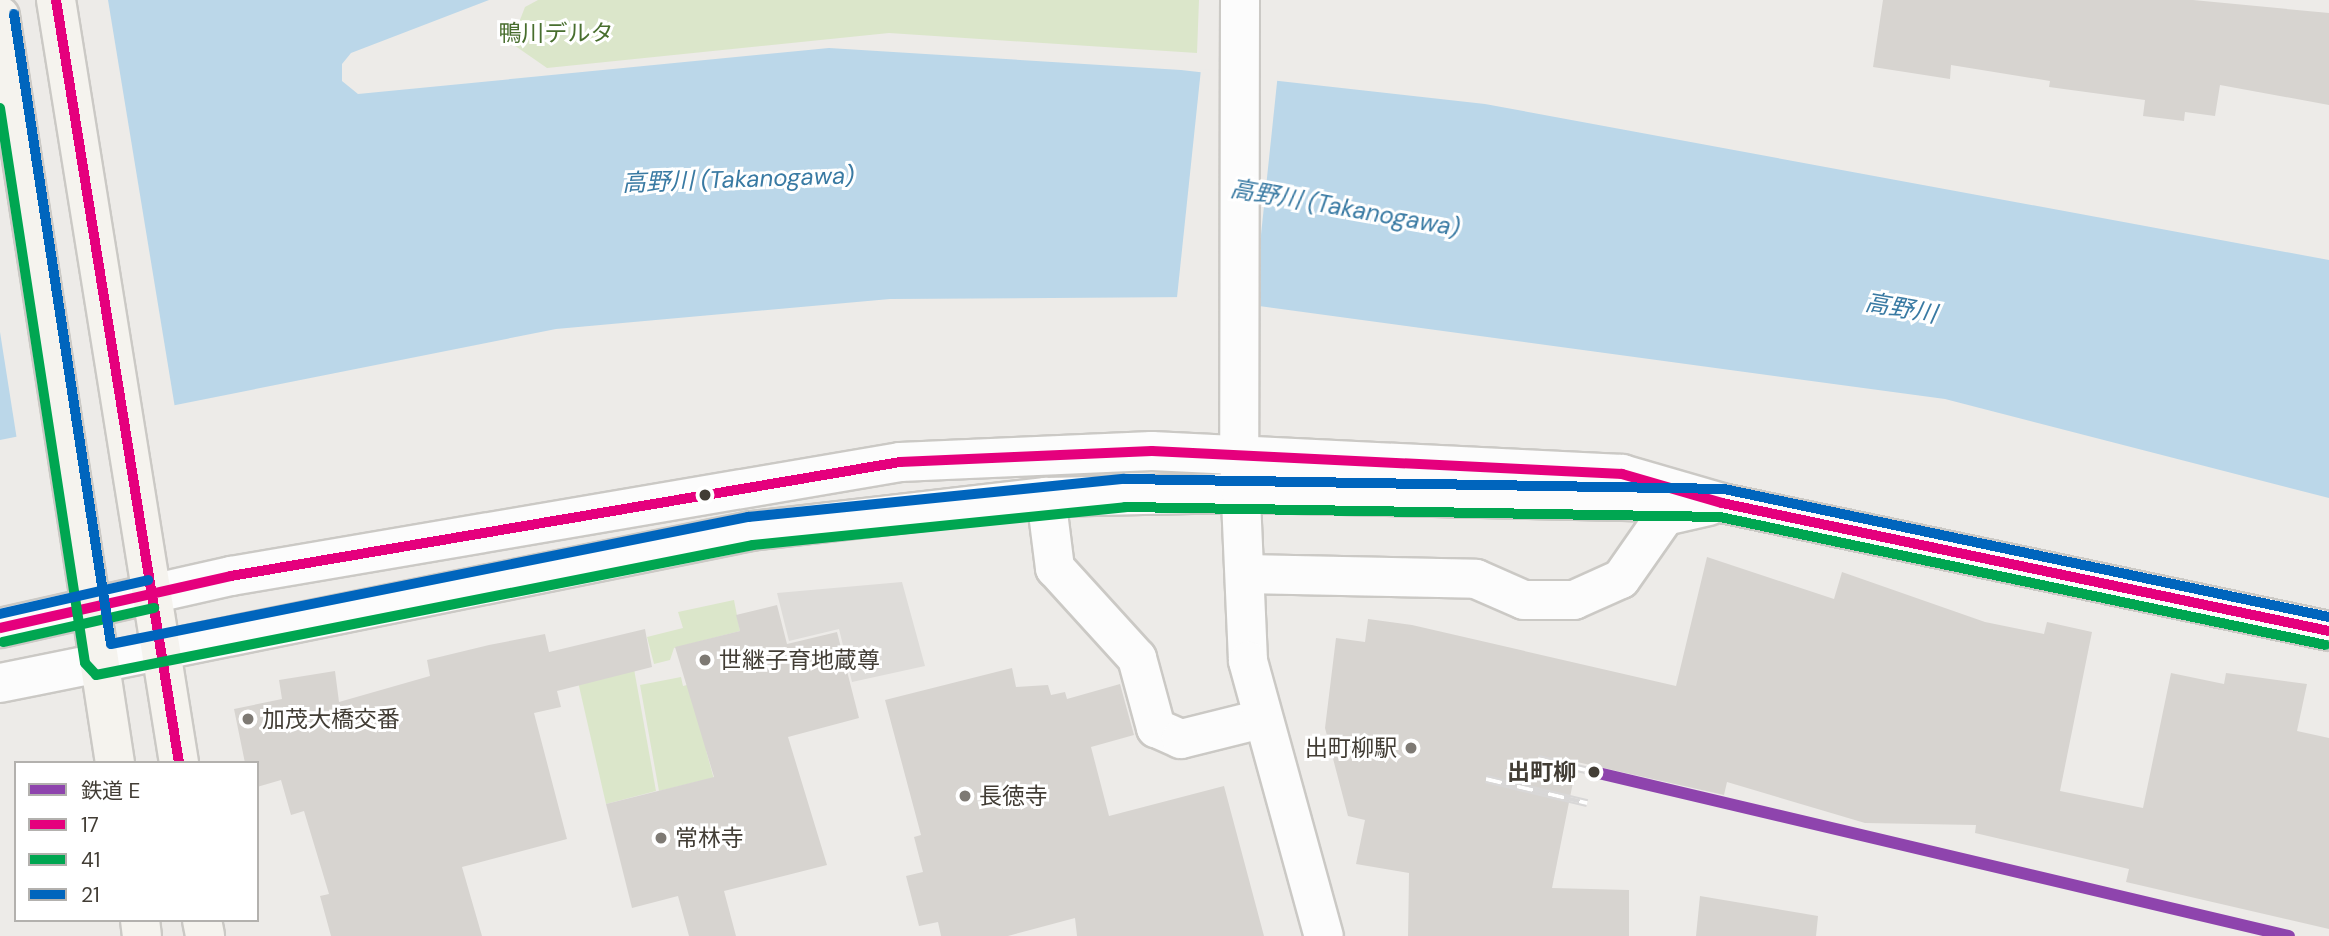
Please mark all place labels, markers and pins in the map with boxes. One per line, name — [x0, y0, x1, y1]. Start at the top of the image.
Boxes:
unlabelled marker — [698, 488, 712, 502]
place label: 世継子育地蔵尊 — [719, 646, 880, 674]
marker: 世継子育地蔵尊 — [697, 652, 713, 668]
place label: 加茂大橋交番 — [262, 705, 400, 733]
marker: 加茂大橋交番 — [240, 711, 256, 727]
place label: 出町柳駅 — [1305, 734, 1397, 762]
marker: 出町柳駅 — [1403, 740, 1419, 756]
place label: 出町柳 — [1507, 758, 1576, 786]
marker: 出町柳 — [1582, 760, 1606, 784]
place label: 長徳寺 — [979, 782, 1048, 810]
marker: 長徳寺 — [957, 788, 973, 804]
place label: 常林寺 — [675, 824, 744, 852]
marker: 常林寺 — [653, 830, 669, 846]

